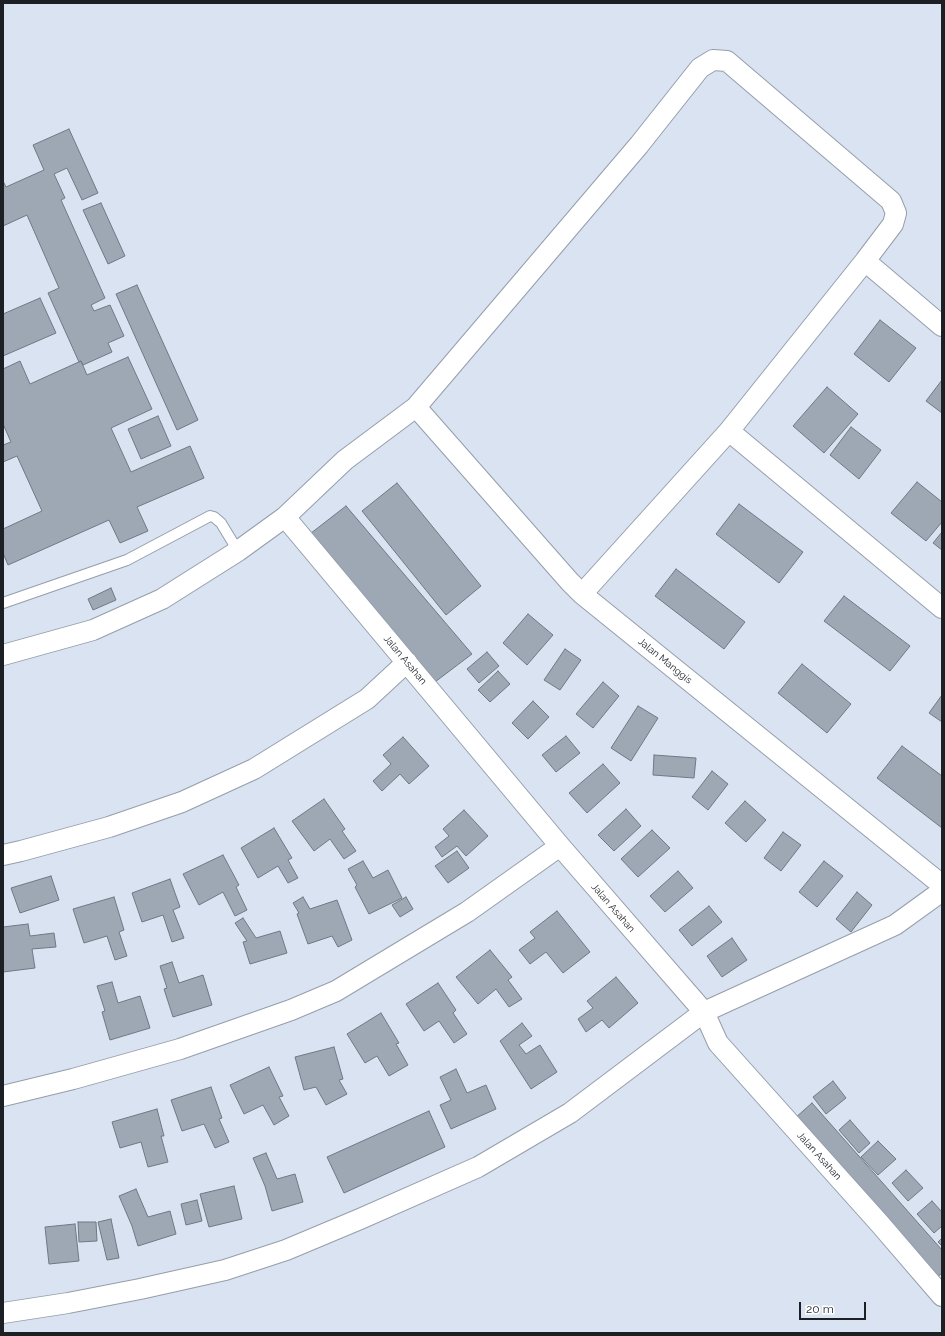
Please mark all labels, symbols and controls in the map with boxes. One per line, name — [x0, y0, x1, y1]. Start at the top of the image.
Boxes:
street label: Jalan Asahan — [381, 633, 429, 687]
street label: Jalan Manggis — [636, 636, 694, 686]
street label: Jalan Asahan — [589, 881, 637, 935]
street label: Jalan Asahan — [794, 1129, 844, 1183]
scale bar — [801, 1294, 868, 1320]
text: 20 m — [806, 1302, 834, 1316]

